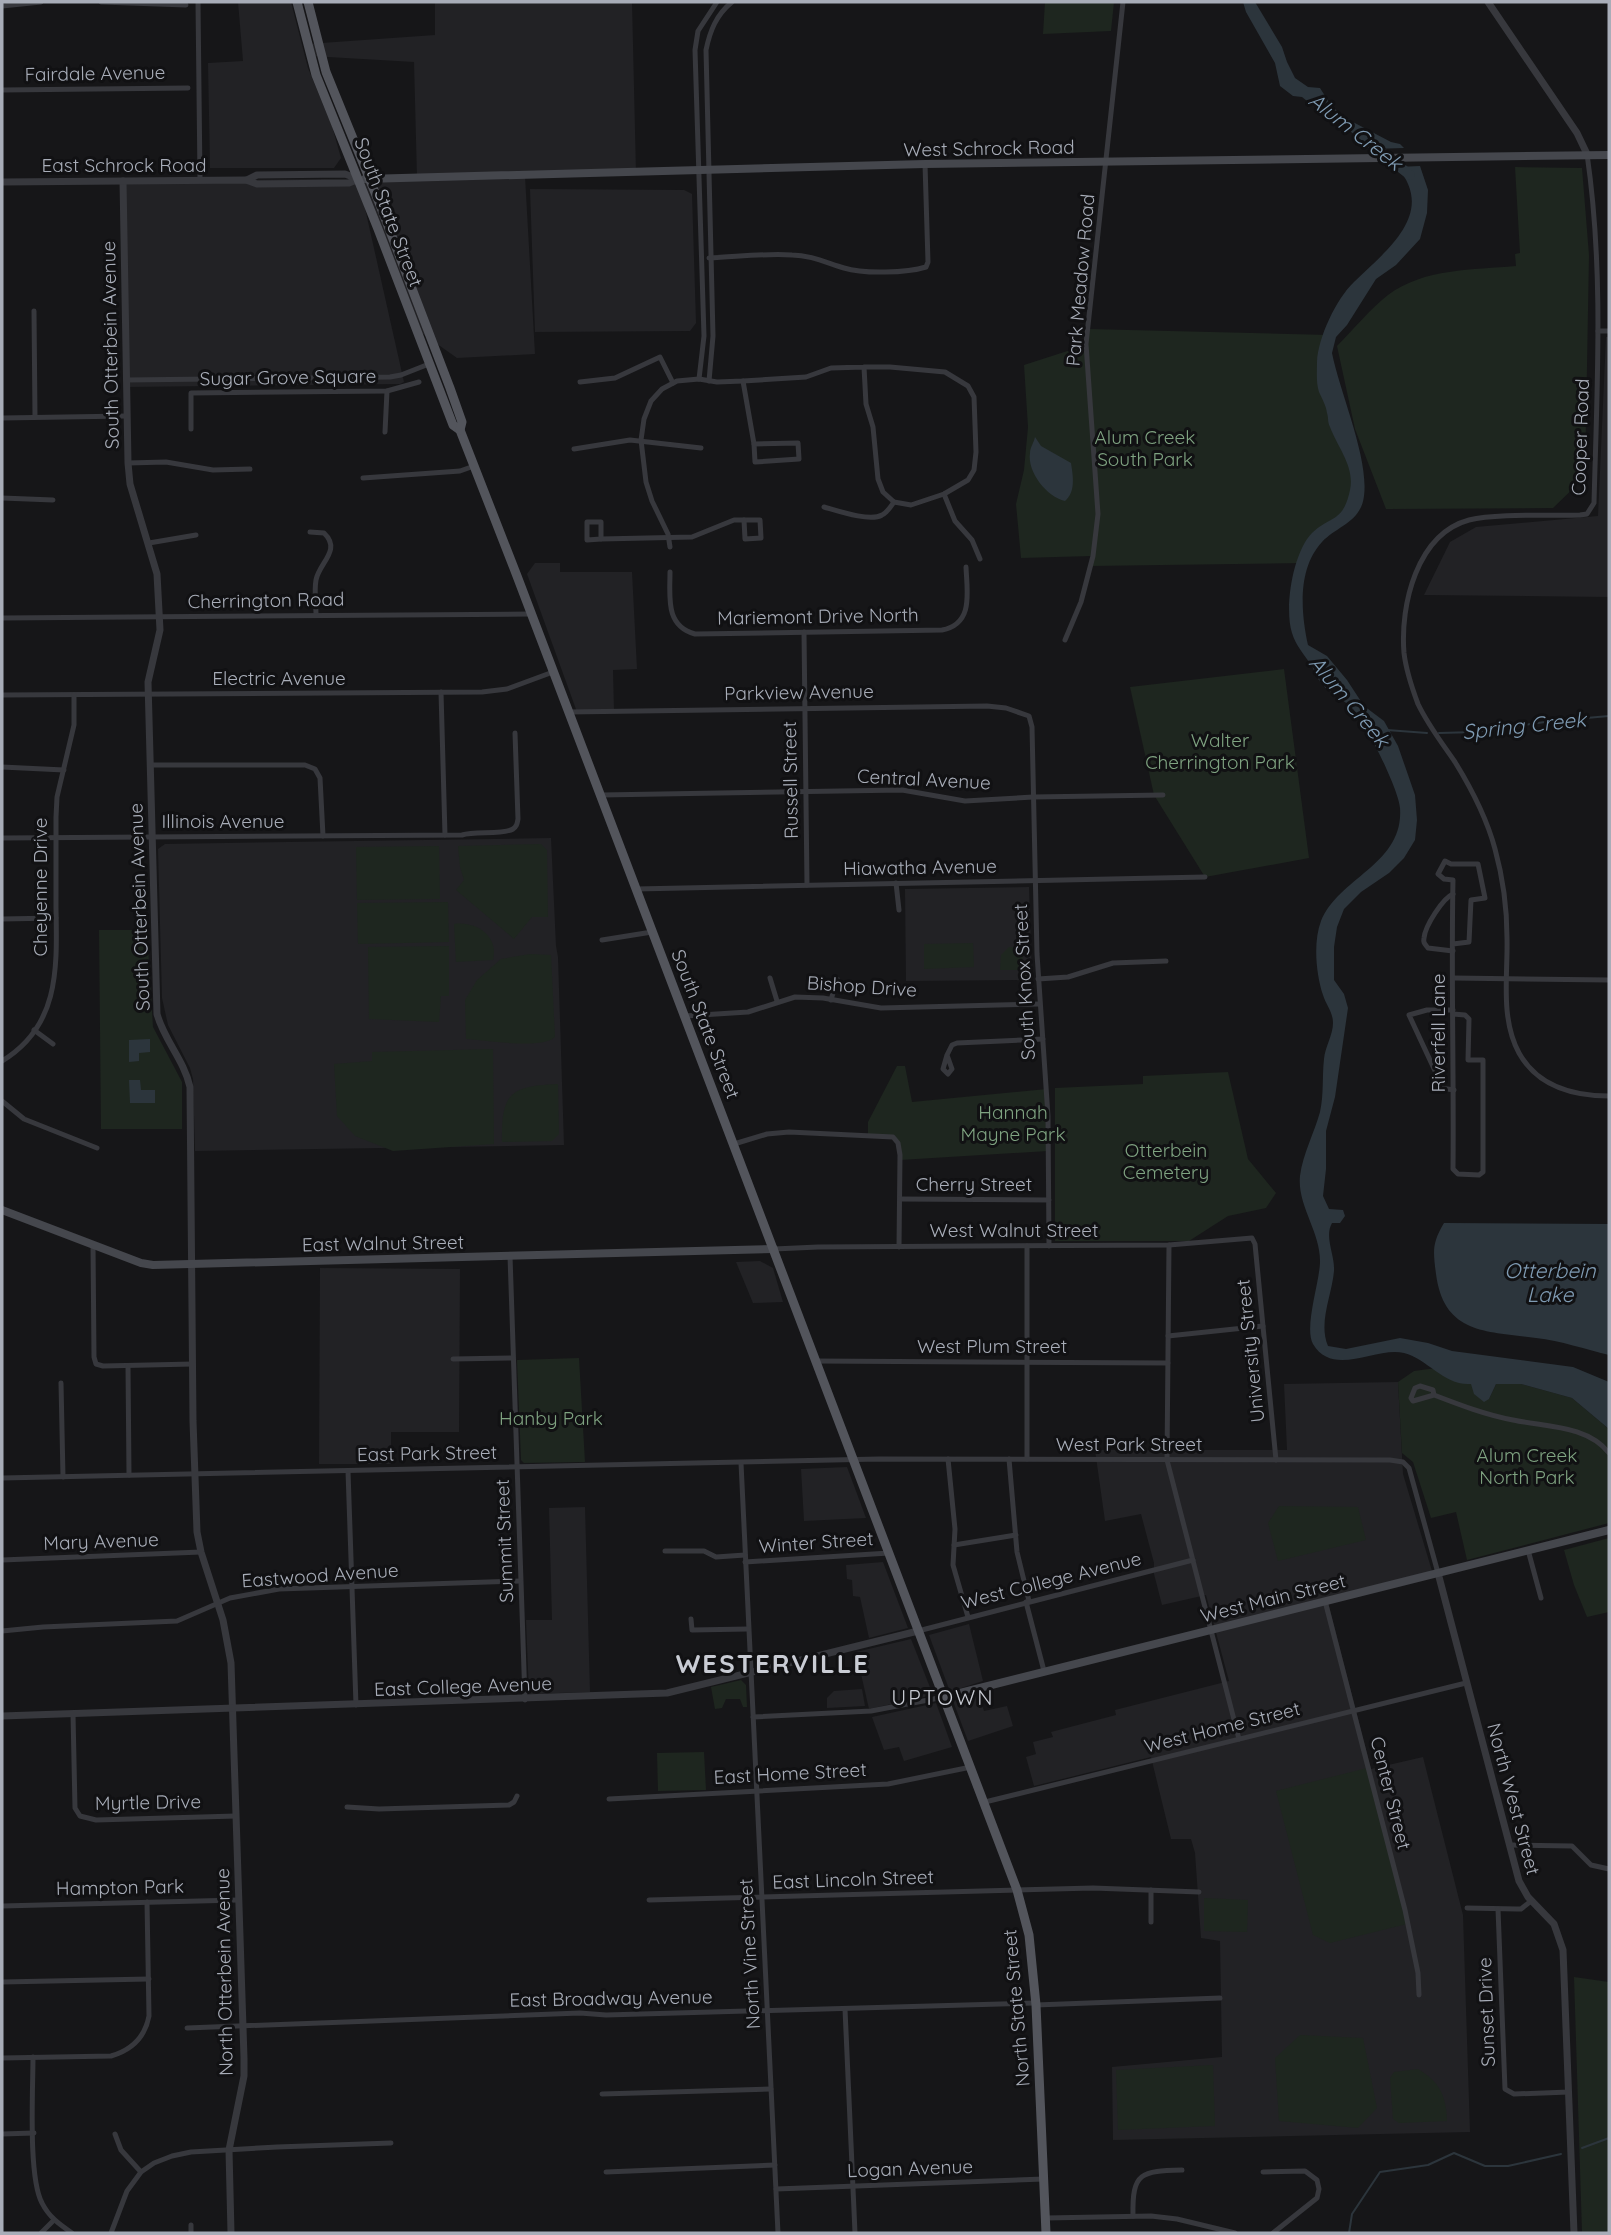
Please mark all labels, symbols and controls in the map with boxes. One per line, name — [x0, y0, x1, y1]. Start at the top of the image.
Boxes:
street label: Fairdale Avenue — [24, 60, 166, 86]
water label: Alum Creek — [1304, 86, 1409, 177]
street label: South State Street — [349, 134, 429, 290]
street label: West Schrock Road — [903, 135, 1075, 161]
street label: East Schrock Road — [42, 153, 206, 177]
street label: Park Meadow Road — [1061, 193, 1099, 367]
street label: South Otterbein Avenue — [96, 241, 124, 449]
street label: Sugar Grove Square — [200, 363, 376, 391]
street label: Cooper Road — [1566, 378, 1594, 496]
park label: Alum Creek South Park — [1095, 425, 1195, 471]
street label: Cherrington Road — [187, 587, 345, 613]
street label: Mariemont Drive North — [717, 602, 919, 630]
water label: Alum Creek — [1304, 650, 1397, 753]
street label: Electric Avenue — [212, 666, 346, 690]
street label: Parkview Avenue — [724, 679, 874, 705]
water label: Spring Creek — [1461, 705, 1589, 744]
street label: Russell Street — [777, 721, 803, 839]
park label: Walter Cherrington Park — [1145, 728, 1295, 774]
street label: Central Avenue — [857, 764, 991, 794]
street label: South Otterbein Avenue — [123, 803, 155, 1011]
street label: Illinois Avenue — [161, 809, 285, 833]
street label: Cheyenne Drive — [28, 818, 52, 956]
street label: Hiawatha Avenue — [843, 854, 997, 880]
street label: South Knox Street — [1008, 903, 1040, 1061]
street label: South State Street — [666, 946, 746, 1102]
street label: Bishop Drive — [806, 970, 918, 1002]
street label: Riverfell Lane — [1426, 974, 1450, 1092]
park label: Hannah Mayne Park — [960, 1100, 1066, 1146]
park label: Otterbein Cemetery — [1123, 1138, 1209, 1184]
street label: Cherry Street — [916, 1172, 1032, 1196]
street label: West Walnut Street — [930, 1218, 1098, 1242]
street label: East Walnut Street — [302, 1230, 464, 1256]
water label: Otterbein Lake — [1504, 1257, 1597, 1307]
street label: University Street — [1231, 1278, 1269, 1424]
street label: West Plum Street — [917, 1334, 1067, 1358]
park label: Hanby Park — [499, 1406, 603, 1430]
street label: West Park Street — [1056, 1432, 1202, 1456]
street label: East Park Street — [357, 1440, 497, 1466]
park label: Alum Creek North Park — [1477, 1443, 1577, 1489]
street label: Summit Street — [490, 1479, 518, 1603]
street label: Winter Street — [758, 1526, 874, 1558]
street label: Mary Avenue — [43, 1527, 159, 1555]
street label: West College Avenue — [958, 1546, 1144, 1614]
street label: Eastwood Avenue — [241, 1558, 399, 1592]
street label: West Main Street — [1198, 1568, 1348, 1628]
district label: WESTERVILLE — [676, 1647, 870, 1680]
street label: East College Avenue — [373, 1671, 553, 1701]
district label: UPTOWN — [891, 1684, 995, 1710]
street label: West Home Street — [1142, 1696, 1302, 1758]
street label: North West Street — [1482, 1720, 1546, 1878]
street label: Center Street — [1365, 1734, 1417, 1852]
street label: East Home Street — [713, 1757, 867, 1789]
street label: Myrtle Drive — [95, 1789, 201, 1815]
street label: East Lincoln Street — [772, 1864, 934, 1894]
street label: North Otterbein Avenue — [210, 1868, 238, 2076]
street label: Hampton Park — [56, 1874, 184, 1900]
street label: North Vine Street — [733, 1878, 765, 2030]
street label: North State Street — [997, 1928, 1035, 2088]
street label: Sunset Drive — [1472, 1957, 1500, 2067]
street label: East Broadway Avenue — [509, 1984, 713, 2012]
street label: Logan Avenue — [847, 2154, 973, 2182]

